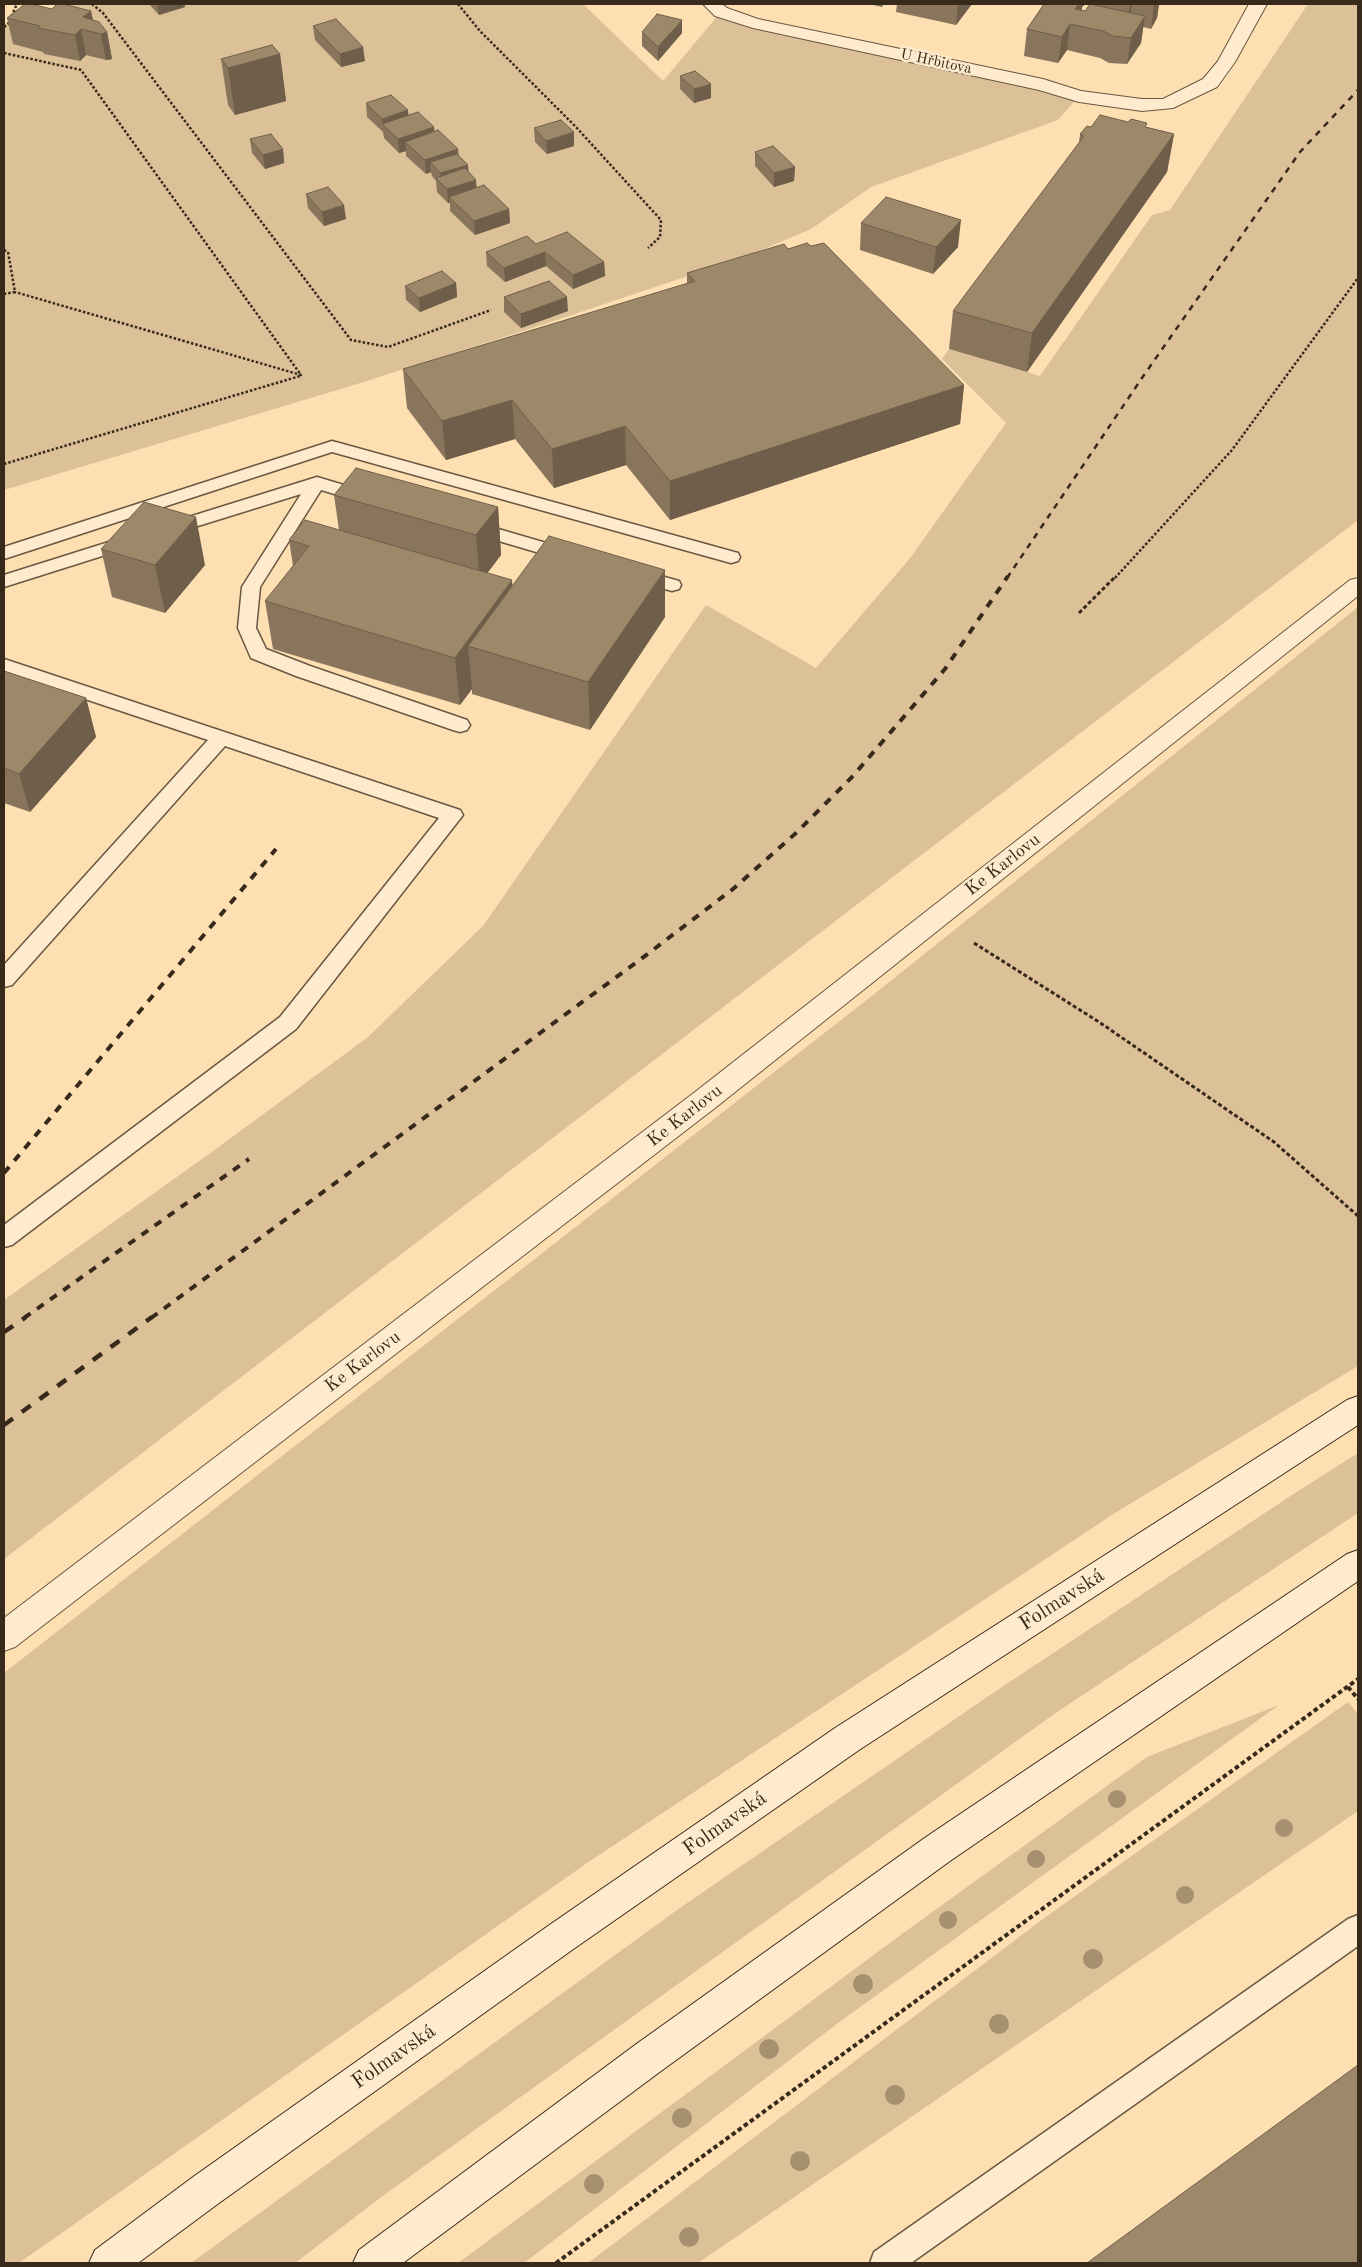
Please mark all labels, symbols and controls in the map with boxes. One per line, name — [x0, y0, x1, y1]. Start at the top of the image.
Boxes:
street label: U Hřbitova — [899, 46, 973, 78]
street label: Ke Karlovu — [961, 829, 1045, 901]
street label: Ke Karlovu — [643, 1080, 727, 1152]
street label: Ke Karlovu — [321, 1327, 405, 1397]
street label: Folmavská — [1015, 1563, 1109, 1637]
street label: Folmavská — [678, 1786, 772, 1862]
street label: Folmavská — [347, 2019, 441, 2095]

